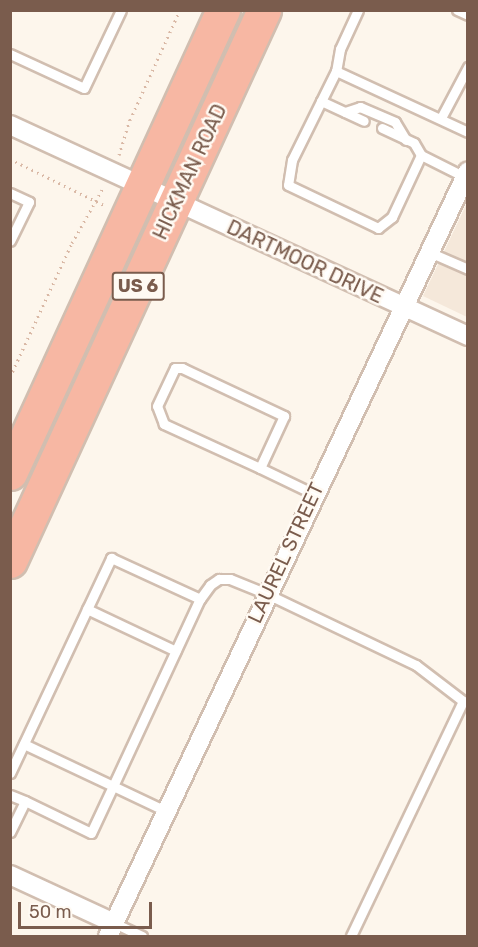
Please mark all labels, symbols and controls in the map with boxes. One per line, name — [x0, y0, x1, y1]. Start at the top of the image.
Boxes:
street label: HICKMAN ROAD — [148, 100, 232, 244]
street label: DARTMOOR DRIVE — [223, 215, 387, 309]
road number: US 6 — [111, 271, 165, 301]
street label: LAUREL STREET — [243, 479, 329, 627]
scale bar — [21, 890, 154, 928]
text: 50 m — [29, 901, 72, 923]

